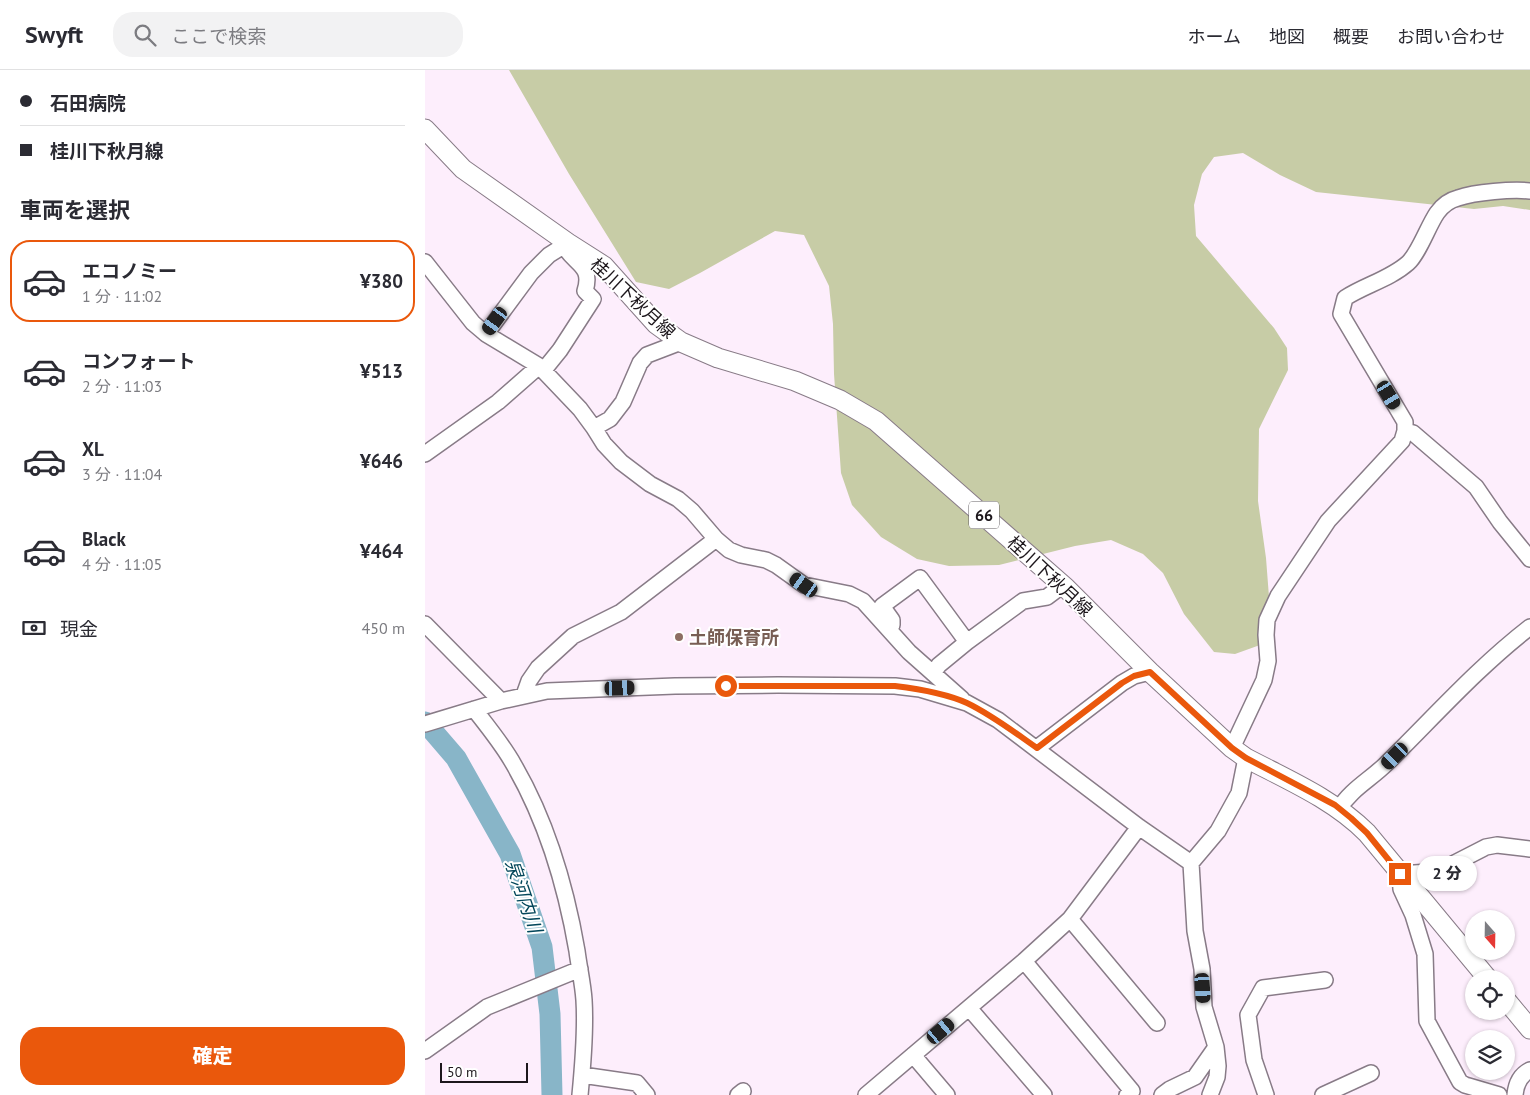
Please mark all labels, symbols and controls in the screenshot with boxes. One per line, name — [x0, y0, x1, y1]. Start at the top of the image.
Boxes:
search box — [113, 12, 463, 57]
text: Swyft — [25, 19, 83, 50]
icon: search — [131, 21, 159, 49]
text: ここで検索 — [171, 24, 266, 48]
text: ホーム — [1188, 25, 1241, 48]
text: 地図 — [1269, 25, 1305, 48]
text: 概要 — [1333, 25, 1369, 48]
text: お問い合わせ — [1397, 25, 1505, 48]
text: 石田病院 — [50, 91, 126, 115]
text: 桂川下秋月線 — [50, 139, 164, 163]
text: 車両を選択 — [20, 196, 130, 224]
street label: 桂川下秋月線 — [586, 253, 680, 343]
icon: car — [22, 259, 67, 304]
text: エコノミー — [82, 259, 177, 283]
text: ¥380 — [360, 269, 403, 293]
text: 1 分 · 11:02 — [82, 286, 162, 306]
car — [480, 304, 509, 338]
icon: car — [22, 349, 67, 394]
text: コンフォート — [82, 349, 195, 373]
text: ¥513 — [360, 359, 403, 383]
text: 2 分 · 11:03 — [82, 376, 162, 396]
car — [1374, 378, 1403, 412]
text: XL — [82, 437, 104, 461]
icon: car — [22, 439, 67, 484]
text: ¥646 — [360, 449, 403, 473]
text: 3 分 · 11:04 — [82, 464, 162, 484]
road number: 66 — [969, 502, 999, 528]
text: Black — [82, 527, 126, 551]
icon: car — [22, 529, 67, 574]
street label: 桂川下秋月線 — [1003, 531, 1097, 621]
text: ¥464 — [360, 539, 403, 563]
text: 4 分 · 11:05 — [82, 554, 162, 574]
car — [787, 570, 820, 600]
icon: cash — [20, 614, 48, 642]
text: 現金 — [60, 617, 98, 641]
text: 450 m — [362, 618, 405, 638]
place label: 土師保育所 — [689, 626, 779, 649]
marker: 土師保育所 — [673, 631, 685, 643]
route start — [715, 675, 737, 697]
car — [604, 680, 635, 696]
car — [1379, 740, 1410, 772]
water label: 泉河内川 — [500, 856, 548, 938]
callout: 2 分 — [1417, 856, 1477, 892]
route end — [1389, 863, 1411, 885]
text: 2 分 — [1432, 863, 1462, 883]
north arrow — [1465, 910, 1515, 960]
map controls — [1465, 910, 1515, 1080]
button: locate — [1465, 970, 1515, 1020]
car — [1194, 973, 1211, 1003]
car — [924, 1016, 957, 1046]
button: 確定 — [20, 1027, 405, 1085]
button: layers — [1465, 1030, 1515, 1080]
scale bar — [440, 1060, 527, 1083]
text: 50 m — [447, 1063, 477, 1081]

